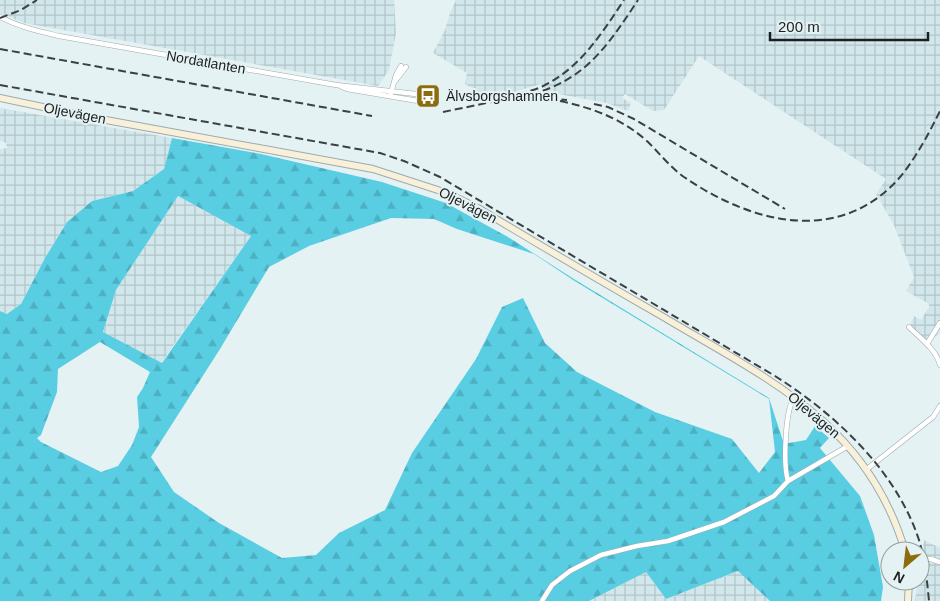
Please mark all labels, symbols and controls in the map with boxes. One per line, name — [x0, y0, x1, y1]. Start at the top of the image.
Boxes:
scale bar — [770, 10, 928, 42]
text: 200 m — [778, 18, 820, 35]
street label: Nordatlanten — [165, 47, 247, 77]
bus stop icon: Älvsborgshamnen — [415, 83, 441, 109]
place label: Älvsborgshamnen — [446, 88, 558, 104]
street label: Oljevägen — [43, 99, 107, 127]
street label: Oljevägen — [436, 184, 500, 226]
street label: Oljevägen — [785, 389, 843, 441]
north arrow — [880, 541, 930, 591]
text: N — [891, 568, 907, 587]

